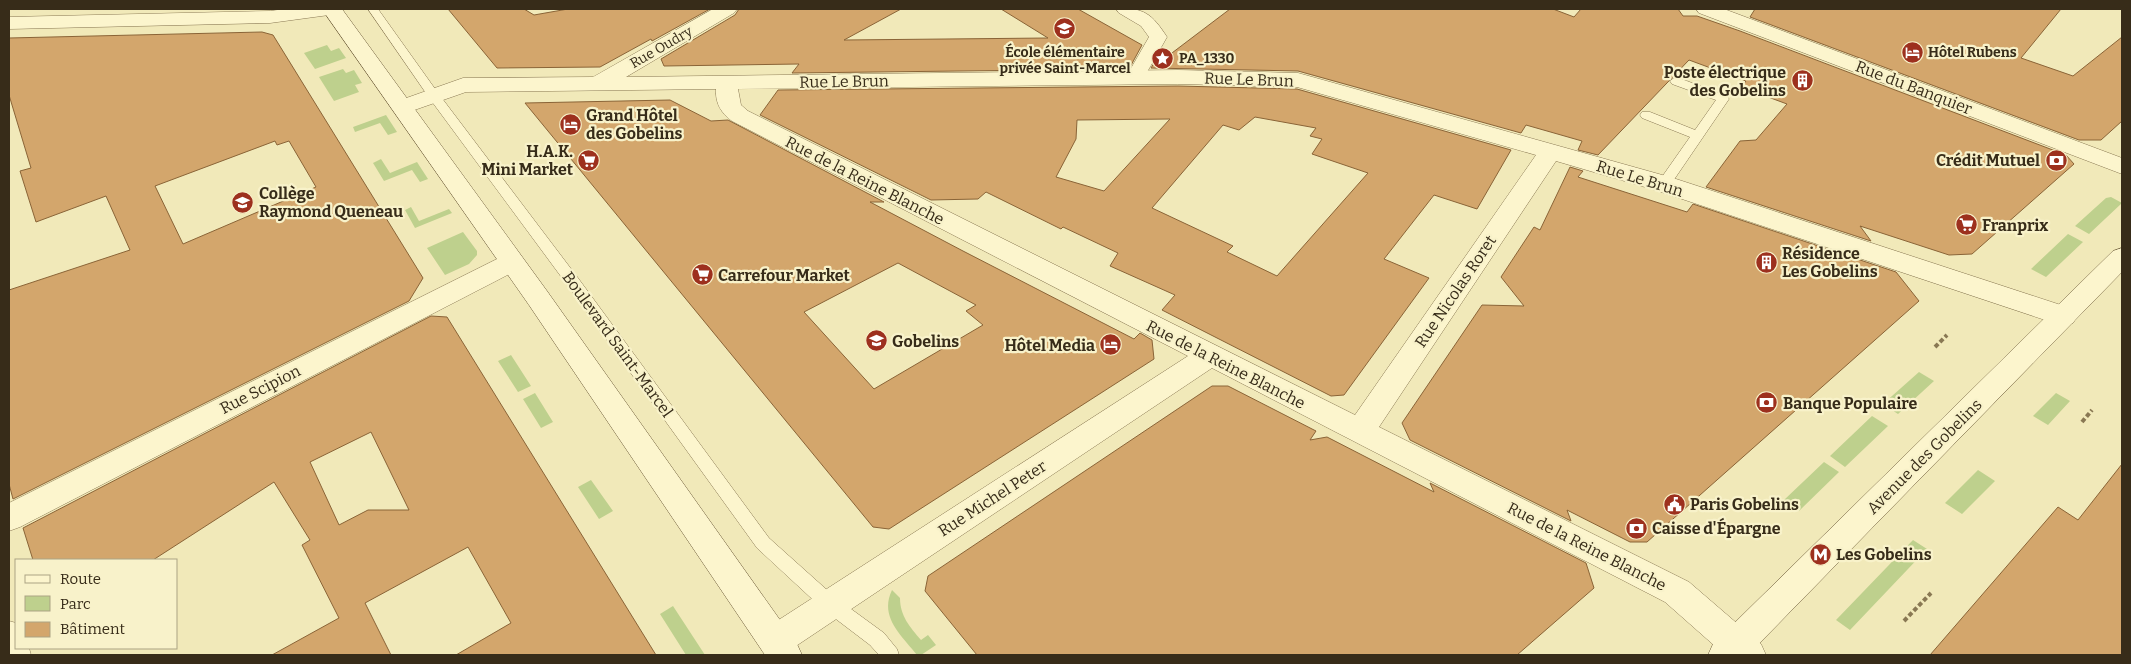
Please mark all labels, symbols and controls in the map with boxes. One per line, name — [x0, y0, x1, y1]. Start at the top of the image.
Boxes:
school or university icon: École élémentaire privée Saint-Marcel — [1053, 17, 1077, 41]
street label: Rue Oudry — [627, 22, 696, 72]
hotel icon: Hôtel Rubens — [1900, 40, 1924, 64]
place label: École élémentaire privée Saint-Marcel — [999, 43, 1131, 77]
place label: Hôtel Rubens — [1928, 44, 2017, 61]
place icon: PA_1330 — [1151, 46, 1175, 70]
place label: PA_1330 — [1179, 50, 1235, 67]
street label: Rue du Banquier — [1853, 56, 1975, 118]
place label: Poste électrique des Gobelins — [1664, 63, 1786, 100]
street label: Rue Le Brun — [1204, 68, 1294, 91]
building icon: Poste électrique des Gobelins — [1790, 69, 1814, 93]
street label: Rue Le Brun — [799, 71, 889, 92]
place label: Grand Hôtel des Gobelins — [586, 106, 683, 143]
hotel icon: Grand Hôtel des Gobelins — [558, 112, 582, 136]
street label: Rue de la Reine Blanche — [782, 132, 947, 229]
place label: H.A.K. Mini Market — [482, 142, 574, 179]
supermarket icon: H.A.K. Mini Market — [577, 148, 601, 172]
bank icon: Crédit Mutuel — [2044, 148, 2068, 172]
place label: Crédit Mutuel — [1936, 151, 2040, 170]
street label: Rue Le Brun — [1594, 156, 1686, 201]
place label: Collège Raymond Queneau — [259, 184, 403, 221]
school or university icon: Collège Raymond Queneau — [231, 190, 255, 214]
supermarket icon: Franprix — [1954, 213, 1978, 237]
place label: Franprix — [1982, 216, 2048, 235]
street label: Rue Nicolas Roret — [1411, 231, 1500, 351]
place label: Résidence Les Gobelins — [1782, 244, 1878, 281]
building icon: Résidence Les Gobelins — [1754, 250, 1778, 274]
supermarket icon: Carrefour Market — [690, 263, 714, 287]
place label: Carrefour Market — [718, 266, 851, 285]
street label: Boulevard Saint-Marcel — [558, 268, 677, 421]
street label: Rue de la Reine Blanche — [1143, 316, 1308, 413]
school or university icon: Gobelins — [864, 329, 888, 353]
place label: Gobelins — [892, 332, 959, 351]
hotel icon: Hôtel Media — [1099, 333, 1123, 357]
place label: Hôtel Media — [1004, 336, 1095, 355]
street label: Rue Scipion — [217, 361, 304, 418]
bank icon: Banque Populaire — [1755, 391, 1779, 415]
place label: Banque Populaire — [1783, 394, 1918, 413]
street label: Avenue des Gobelins — [1863, 395, 1986, 518]
street label: Rue Michel Peter — [935, 456, 1050, 540]
public building icon: Paris Gobelins — [1662, 492, 1686, 516]
place label: Paris Gobelins — [1690, 495, 1799, 514]
street label: Rue de la Reine Blanche — [1504, 498, 1669, 595]
bank icon: Caisse d'Épargne — [1624, 516, 1648, 540]
place label: Caisse d'Épargne — [1652, 517, 1781, 538]
metro station icon: Les Gobelins — [1808, 542, 1832, 566]
place label: Les Gobelins — [1836, 545, 1932, 564]
legend — [15, 559, 178, 649]
text: Route — [60, 570, 101, 588]
text: Parc — [60, 595, 91, 613]
text: Bâtiment — [60, 620, 125, 638]

